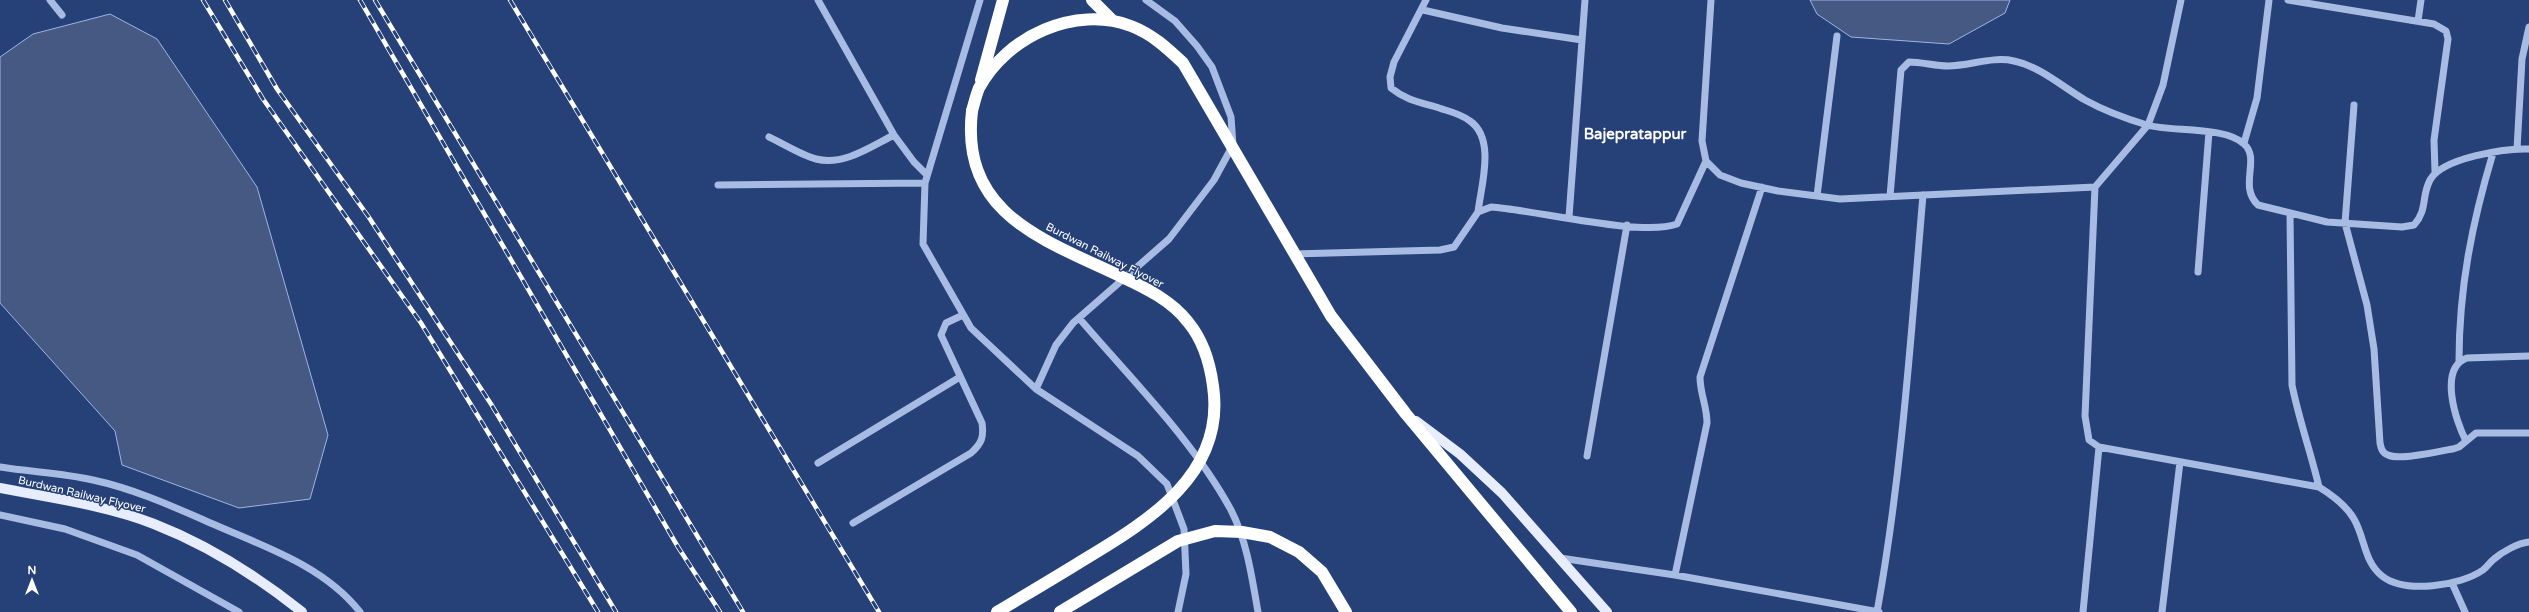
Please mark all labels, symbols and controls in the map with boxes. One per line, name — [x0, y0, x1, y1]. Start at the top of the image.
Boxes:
district label: Bajepratappur — [1584, 125, 1687, 144]
street label: Burdwan Railway Flyover — [1044, 220, 1167, 291]
street label: Burdwan Railway Flyover — [17, 473, 148, 516]
north arrow — [12, 560, 52, 600]
text: N — [28, 564, 36, 577]

